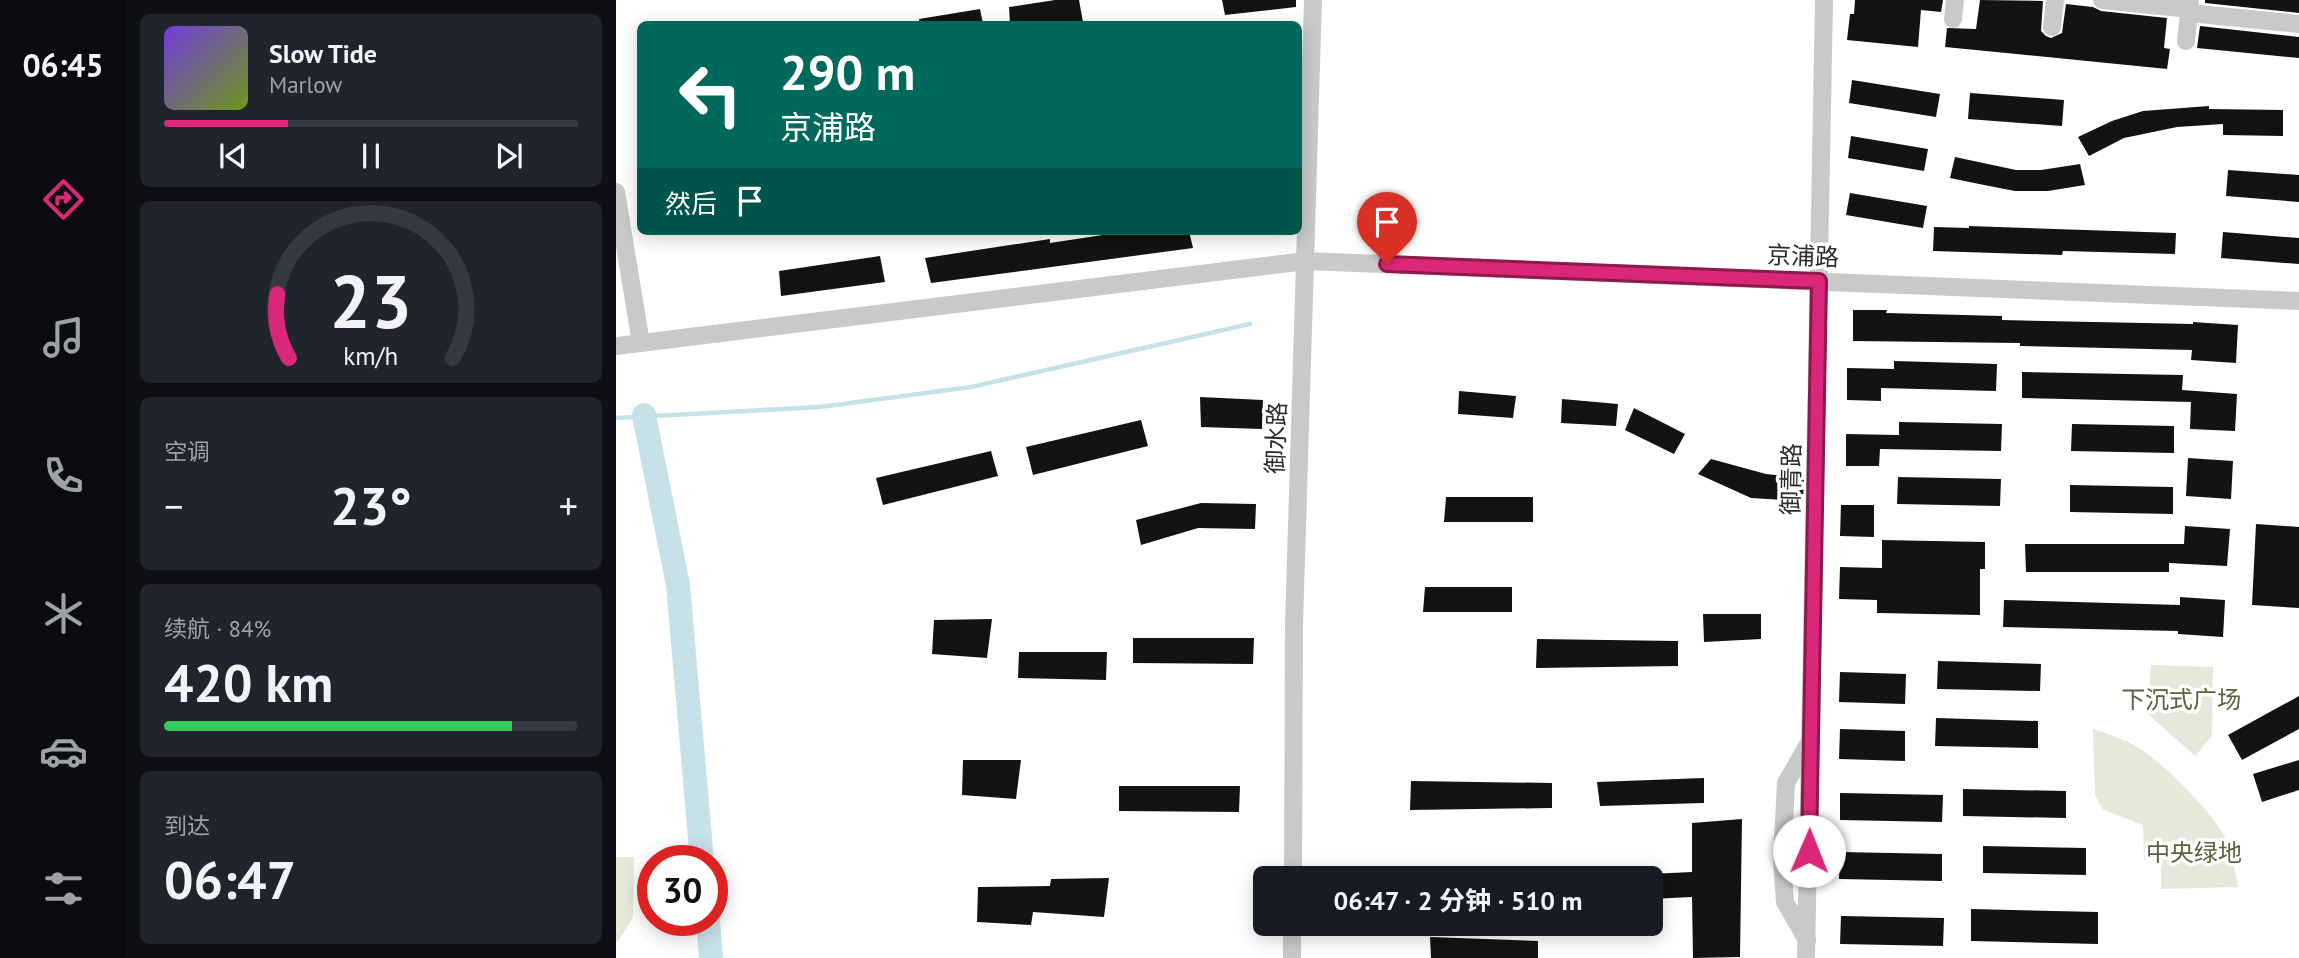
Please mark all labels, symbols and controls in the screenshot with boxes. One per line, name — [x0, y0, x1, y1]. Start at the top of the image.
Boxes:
text: Slow Tide — [269, 37, 377, 70]
text: 290 m — [780, 40, 915, 104]
text: 06:45 — [22, 44, 104, 86]
icon: left — [665, 49, 756, 140]
text: Marlow — [269, 70, 342, 99]
text: 京浦路 — [780, 106, 876, 148]
icon: previous — [214, 137, 252, 175]
icon: pause — [352, 137, 390, 175]
icon: next — [490, 137, 528, 175]
icon: directions — [39, 175, 88, 224]
icon: arrive — [731, 182, 769, 220]
text: 然后 — [665, 187, 717, 220]
pin — [1357, 192, 1417, 264]
icon: arrive — [1368, 203, 1406, 241]
street label: 京浦路 — [1766, 239, 1840, 273]
text: 23 — [330, 254, 412, 348]
icon: music — [39, 313, 88, 362]
text: km/h — [344, 340, 398, 372]
street label: 御水路 — [1259, 401, 1293, 475]
text: 空调 — [164, 437, 210, 466]
street label: 御青路 — [1775, 443, 1807, 515]
icon: phone — [39, 451, 88, 500]
text: 23° — [330, 472, 412, 539]
text: − — [164, 481, 183, 530]
text: + — [559, 481, 578, 530]
icon: climate — [39, 589, 88, 638]
text: 续航 · 84% — [164, 614, 271, 643]
text: 420 km — [164, 649, 333, 716]
park label: 下沉式广场 — [2121, 684, 2241, 715]
icon: car — [39, 727, 88, 776]
text: 到达 — [164, 811, 210, 840]
position arrow — [1772, 814, 1846, 888]
park label: 中央绿地 — [2146, 837, 2242, 868]
speed limit sign: 30 — [637, 845, 728, 936]
text: 06:47 — [164, 846, 296, 913]
icon: filters — [39, 864, 88, 913]
text: 06:47 · 2 分钟 · 510 m — [1333, 884, 1583, 917]

